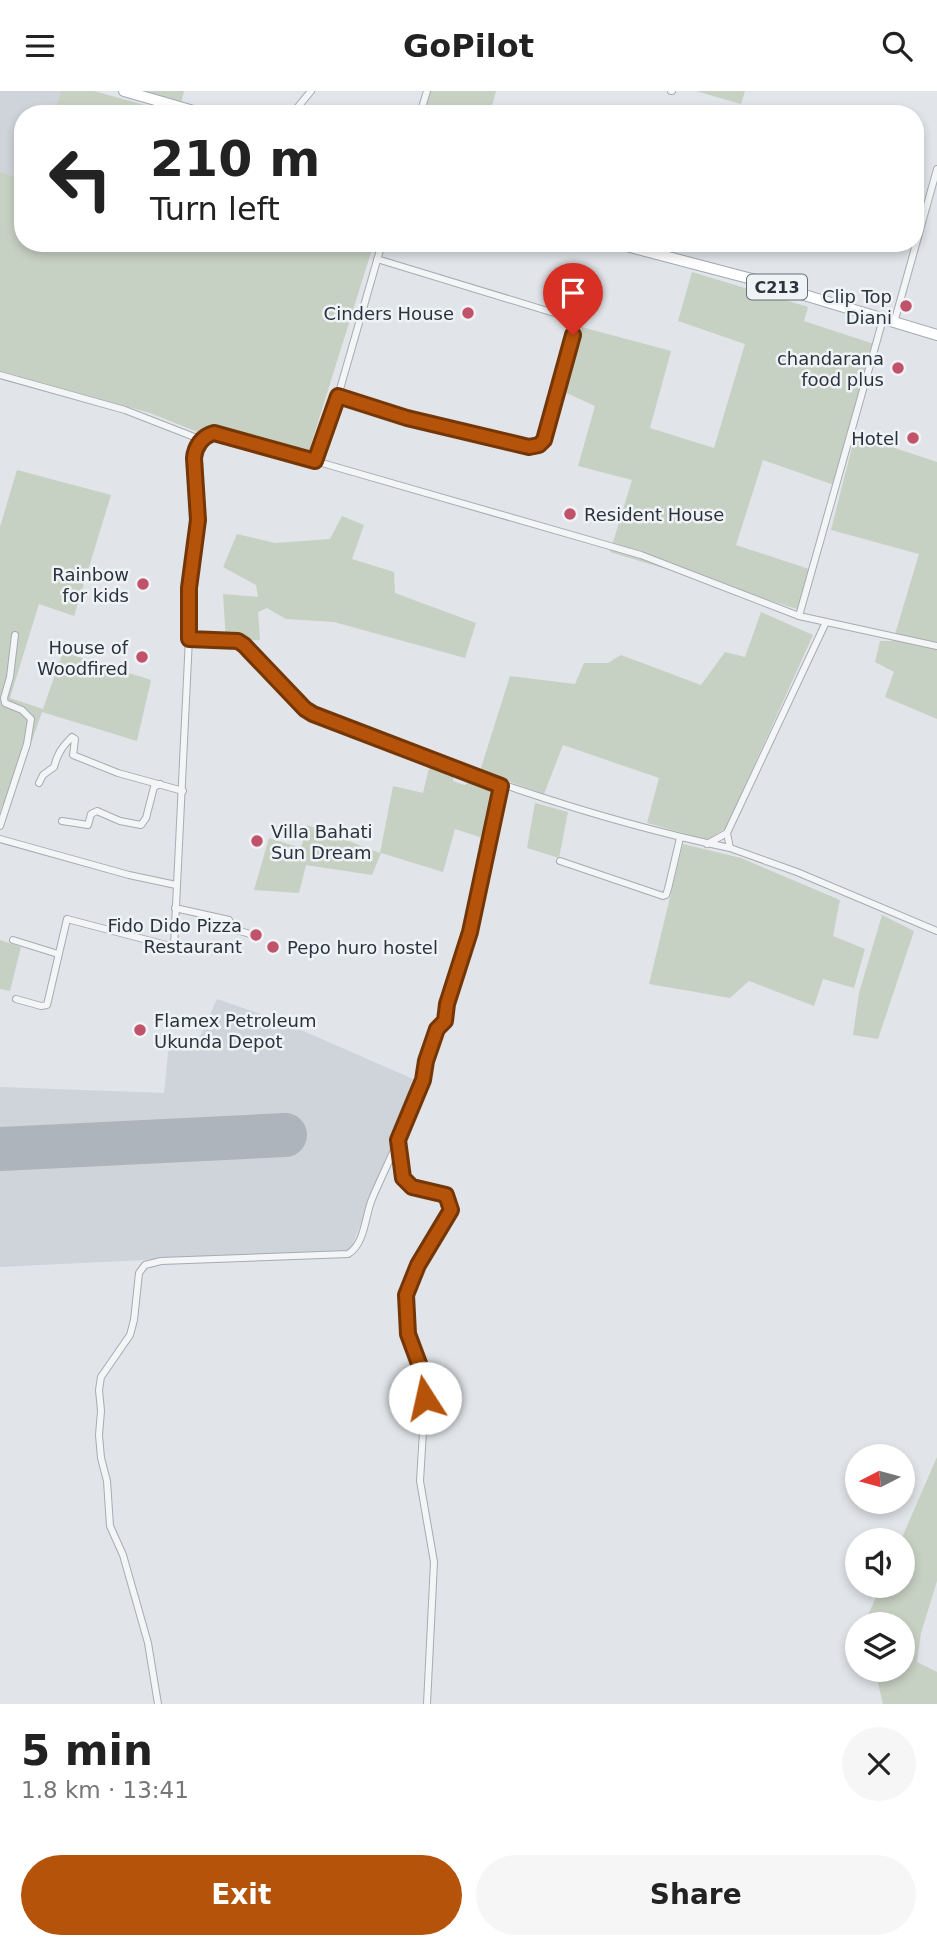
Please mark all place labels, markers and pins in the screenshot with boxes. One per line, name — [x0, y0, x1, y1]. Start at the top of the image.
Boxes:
pin — [543, 263, 603, 335]
place label: Clip Top Diani — [822, 286, 892, 328]
marker: Clip Top Diani — [898, 298, 914, 314]
place label: Cinders House — [324, 303, 454, 324]
marker: Cinders House — [460, 305, 476, 321]
place label: chandarana food plus — [777, 348, 884, 390]
marker: chandarana food plus — [890, 360, 906, 376]
place label: Hotel — [851, 428, 899, 449]
marker: Hotel — [905, 430, 921, 446]
place label: Resident House — [584, 504, 724, 525]
marker: Resident House — [562, 506, 578, 522]
place label: Rainbow for kids — [52, 564, 129, 606]
marker: Rainbow for kids — [135, 576, 151, 592]
place label: House of Woodfired — [37, 637, 129, 679]
marker: House of Woodfired — [134, 649, 150, 665]
place label: Villa Bahati Sun Dream — [271, 821, 373, 863]
marker: Villa Bahati Sun Dream — [249, 833, 265, 849]
place label: Fido Dido Pizza Restaurant — [107, 915, 242, 957]
marker: Fido Dido Pizza Restaurant — [248, 927, 264, 943]
place label: Pepo huro hostel — [287, 937, 438, 958]
marker: Pepo huro hostel — [265, 939, 281, 955]
place label: Flamex Petroleum Ukunda Depot — [154, 1010, 316, 1052]
marker: Flamex Petroleum Ukunda Depot — [132, 1022, 148, 1038]

